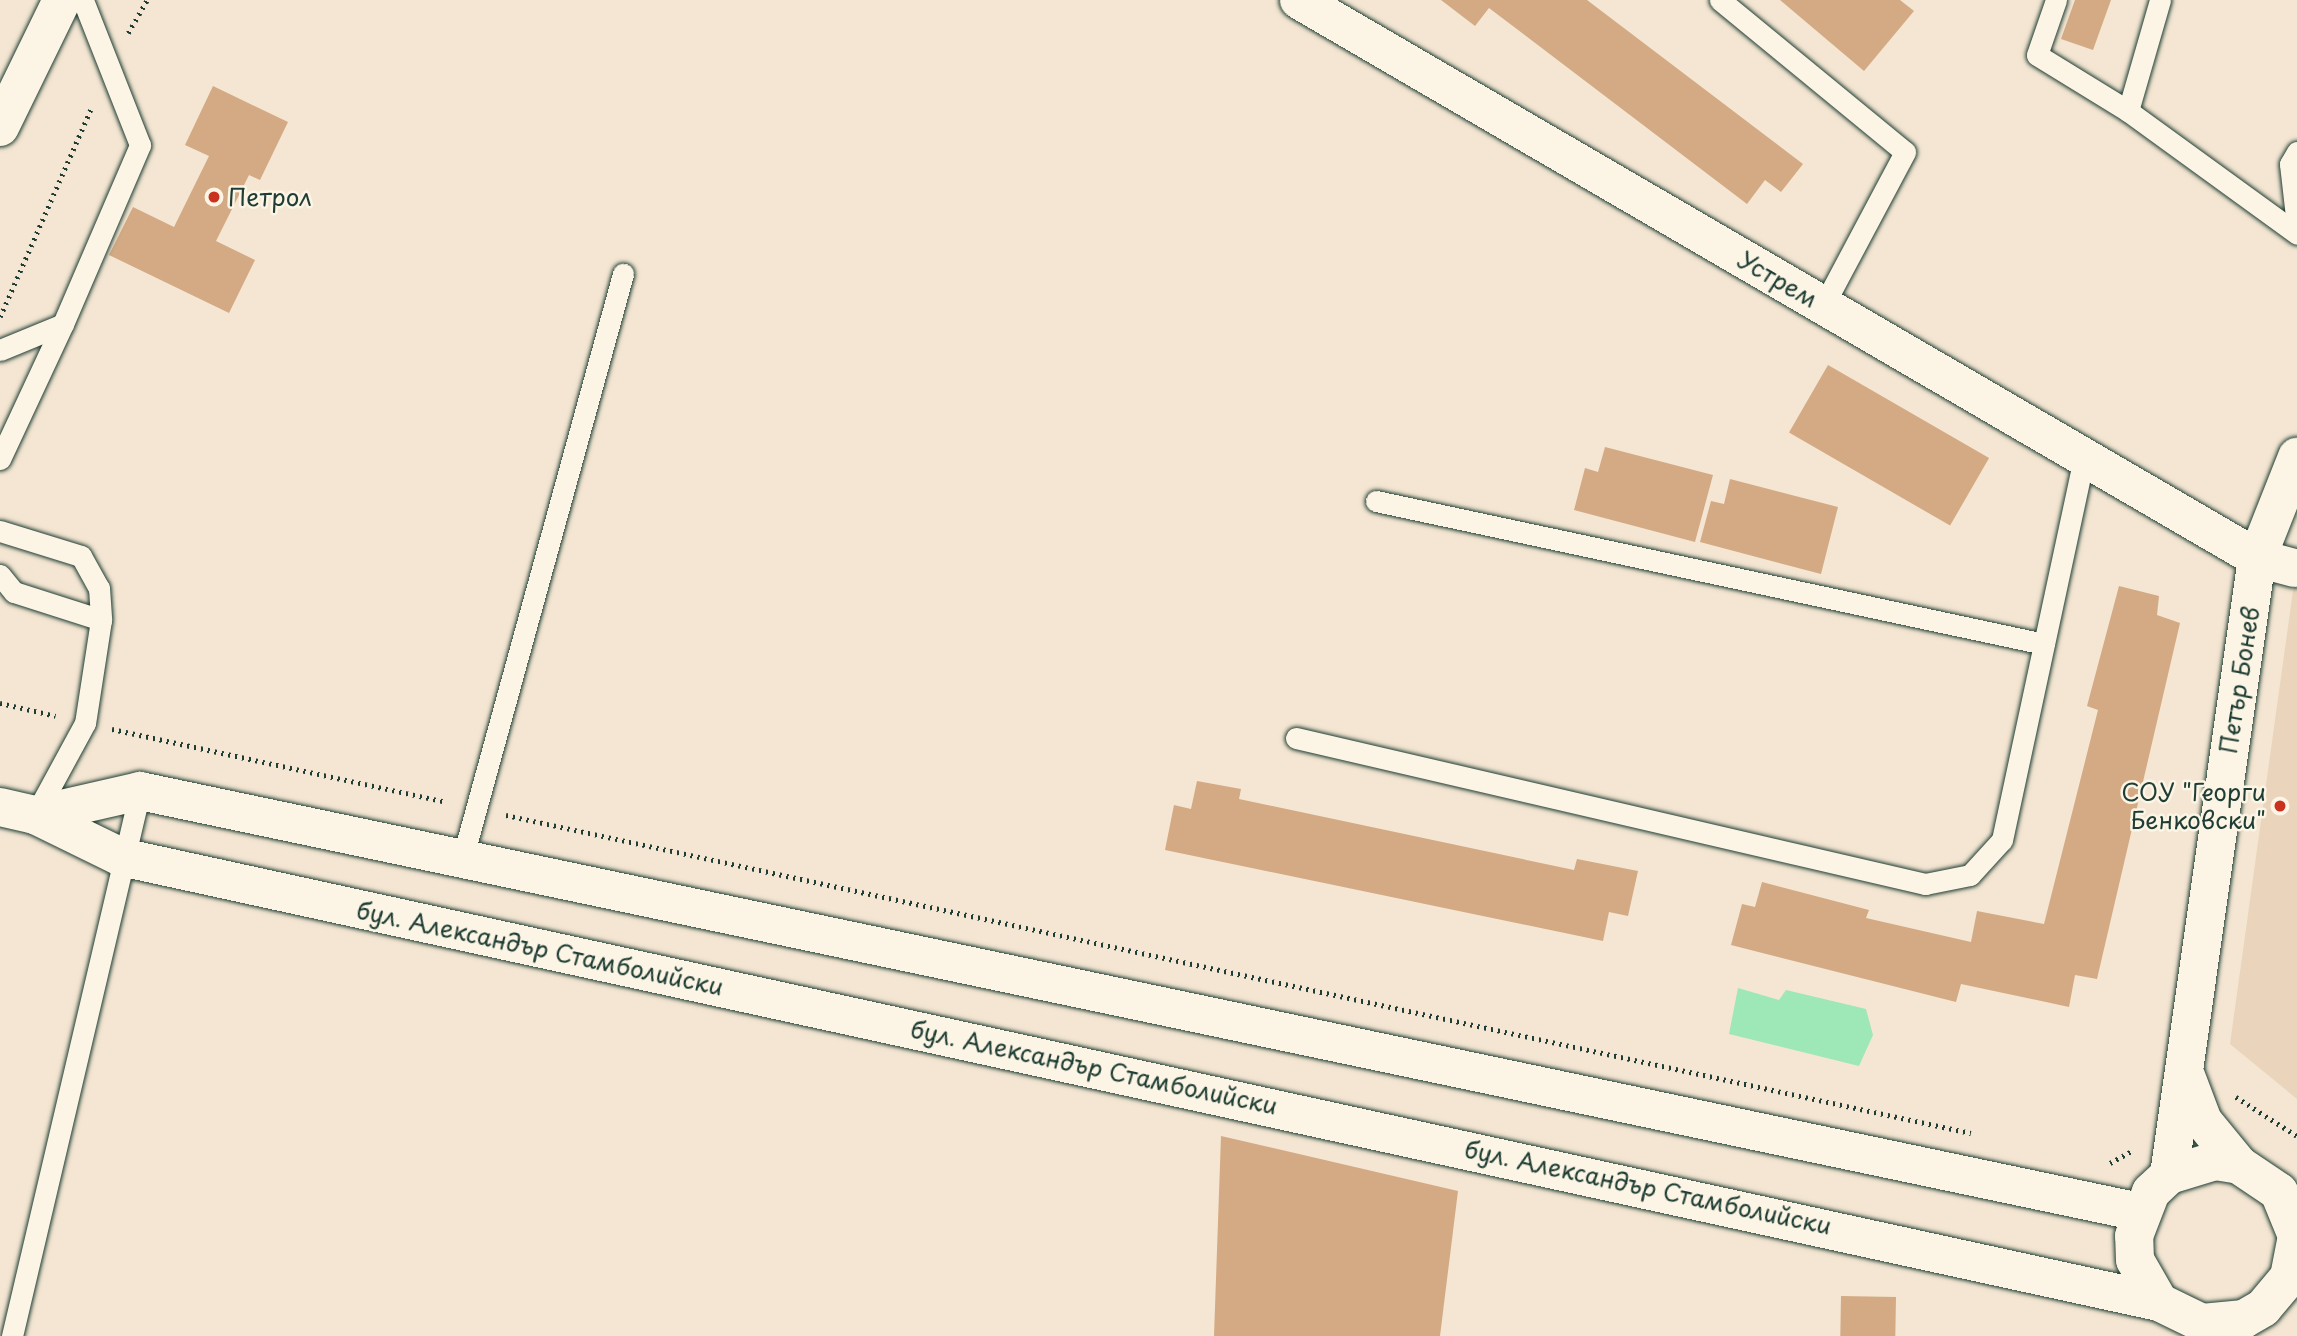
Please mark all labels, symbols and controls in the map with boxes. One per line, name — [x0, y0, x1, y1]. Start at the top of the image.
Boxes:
place label: Петрол — [228, 183, 312, 211]
marker: Петрол — [206, 189, 222, 205]
street label: Устрем — [1733, 245, 1823, 313]
street label: Петър Бонев — [2213, 604, 2265, 756]
place label: СОУ "Георги Бенковски" — [2121, 778, 2266, 834]
marker: СОУ "Георги Бенковски" — [2272, 798, 2288, 814]
street label: бул. Александър Стамболийски — [353, 895, 727, 1001]
street label: бул. Александър Стамболийски — [907, 1014, 1281, 1120]
street label: бул. Александър Стамболийски — [1461, 1134, 1835, 1240]

